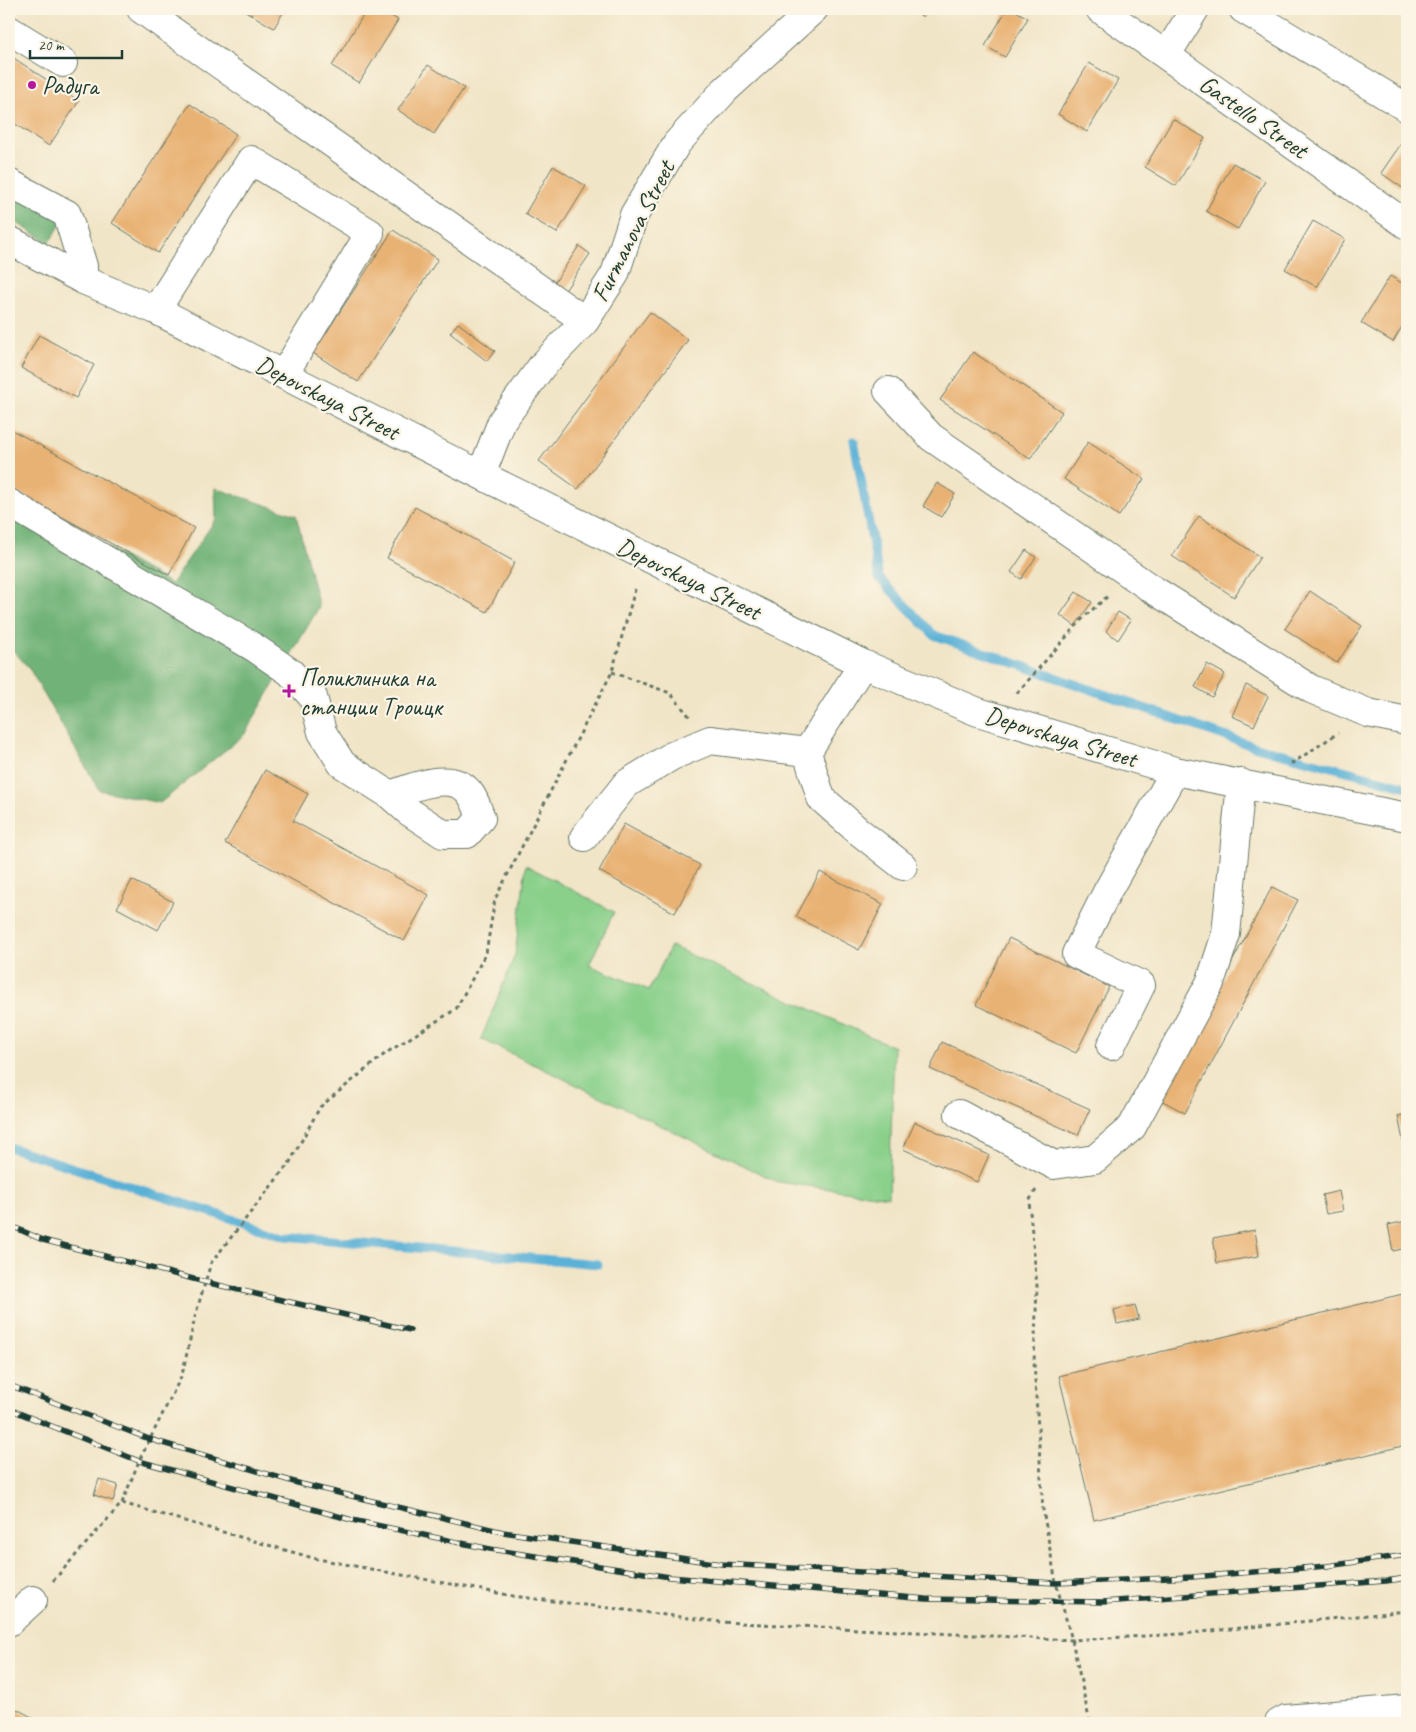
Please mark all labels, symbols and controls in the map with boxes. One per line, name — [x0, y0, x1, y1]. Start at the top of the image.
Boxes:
scale bar — [30, 28, 122, 60]
text: 20 m — [38, 36, 65, 55]
street label: Gastello Street — [1193, 68, 1316, 167]
place label: Радуга — [42, 70, 101, 102]
marker: Радуга — [26, 79, 38, 91]
street label: Furmanova Street — [584, 153, 683, 307]
street label: Depovskaya Street — [250, 348, 407, 449]
street label: Depovskaya Street — [611, 530, 768, 629]
place label: Поликлиника на станции Троицк — [300, 662, 444, 723]
marker: Поликлиника на станции Троицк — [282, 684, 296, 698]
street label: Depovskaya Street — [981, 699, 1143, 776]

